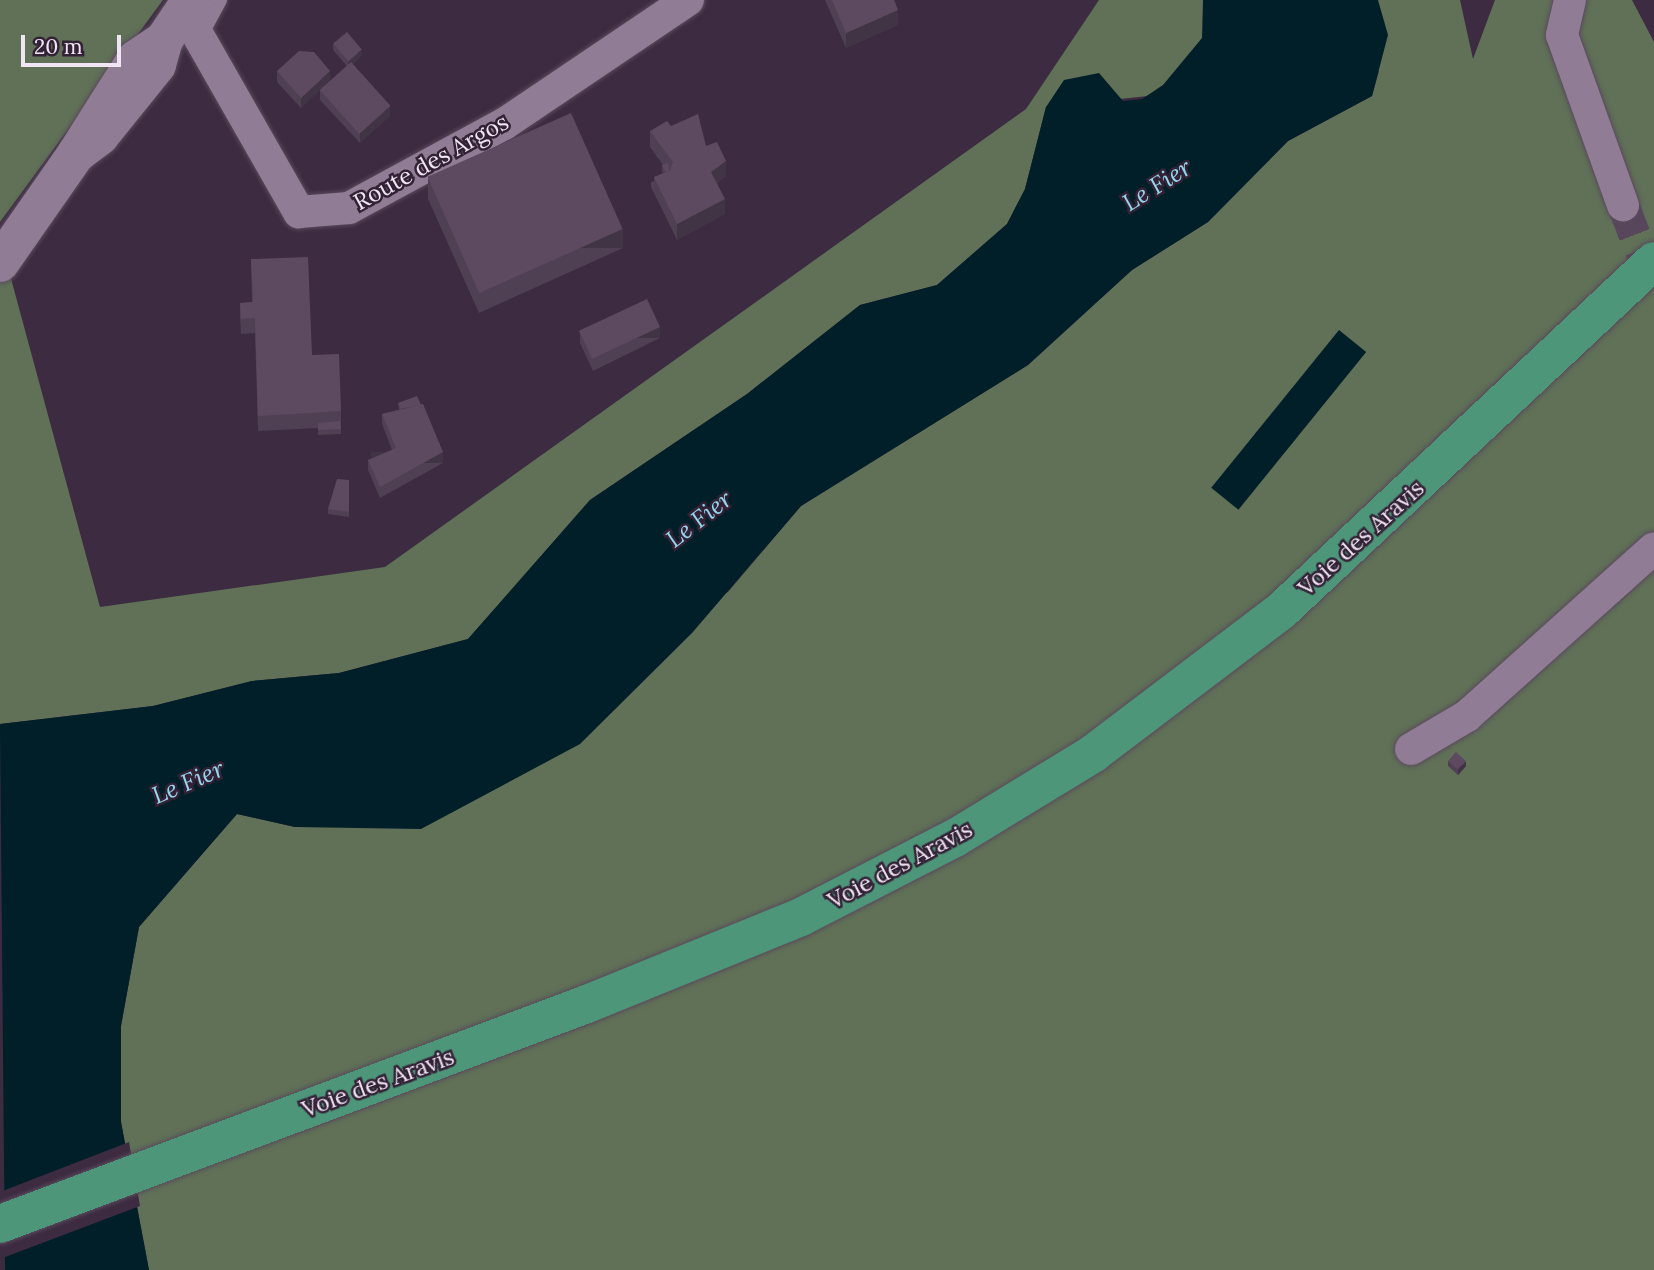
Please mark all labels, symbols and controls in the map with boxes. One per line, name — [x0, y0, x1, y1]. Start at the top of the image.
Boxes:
scale bar — [24, 21, 124, 65]
text: 20 m — [34, 33, 83, 60]
street label: Route des Argos — [349, 108, 513, 216]
water label: Le Fier — [1117, 153, 1197, 217]
street label: Voie des Aravis — [1292, 474, 1430, 602]
water label: Le Fier — [660, 484, 738, 554]
water label: Le Fier — [148, 754, 228, 810]
street label: Voie des Aravis — [823, 815, 977, 915]
street label: Voie des Aravis — [298, 1043, 458, 1123]

